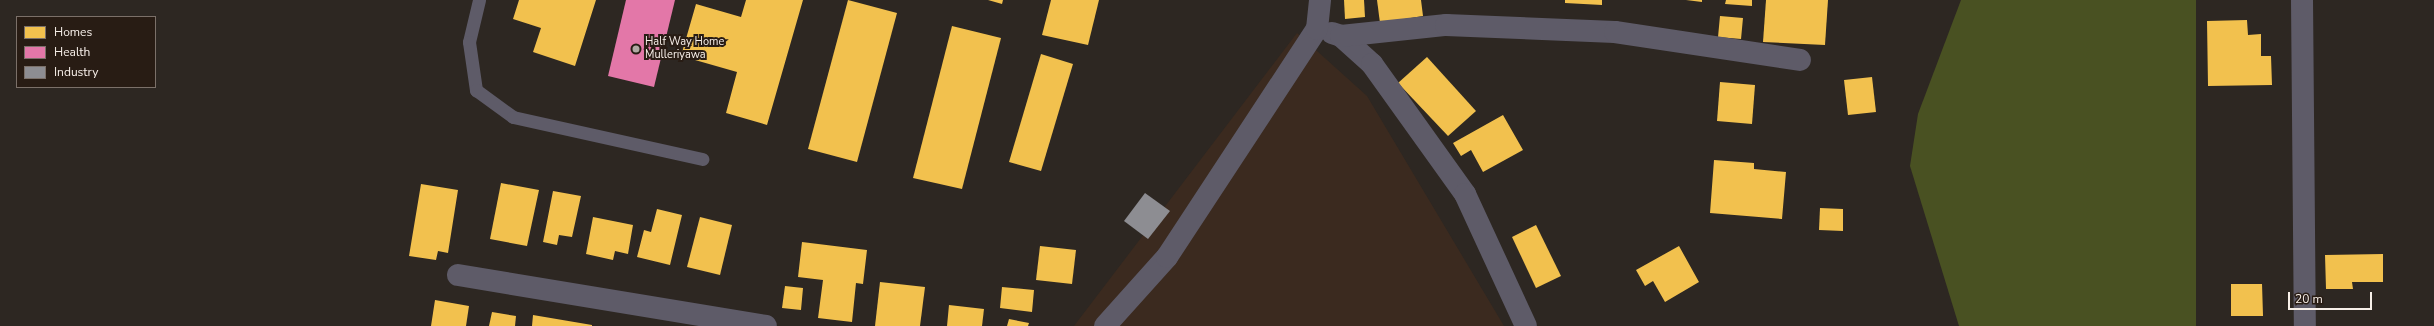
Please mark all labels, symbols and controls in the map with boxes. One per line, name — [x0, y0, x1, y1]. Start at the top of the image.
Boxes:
legend — [16, 16, 156, 88]
text: Homes — [54, 24, 92, 40]
place label: Half Way Home Mulleriyawa — [645, 36, 724, 62]
marker: Half Way Home Mulleriyawa — [630, 43, 642, 55]
text: Health — [54, 44, 90, 60]
text: Industry — [54, 64, 98, 80]
scale bar — [2290, 284, 2374, 310]
text: 20 m — [2295, 291, 2323, 307]

